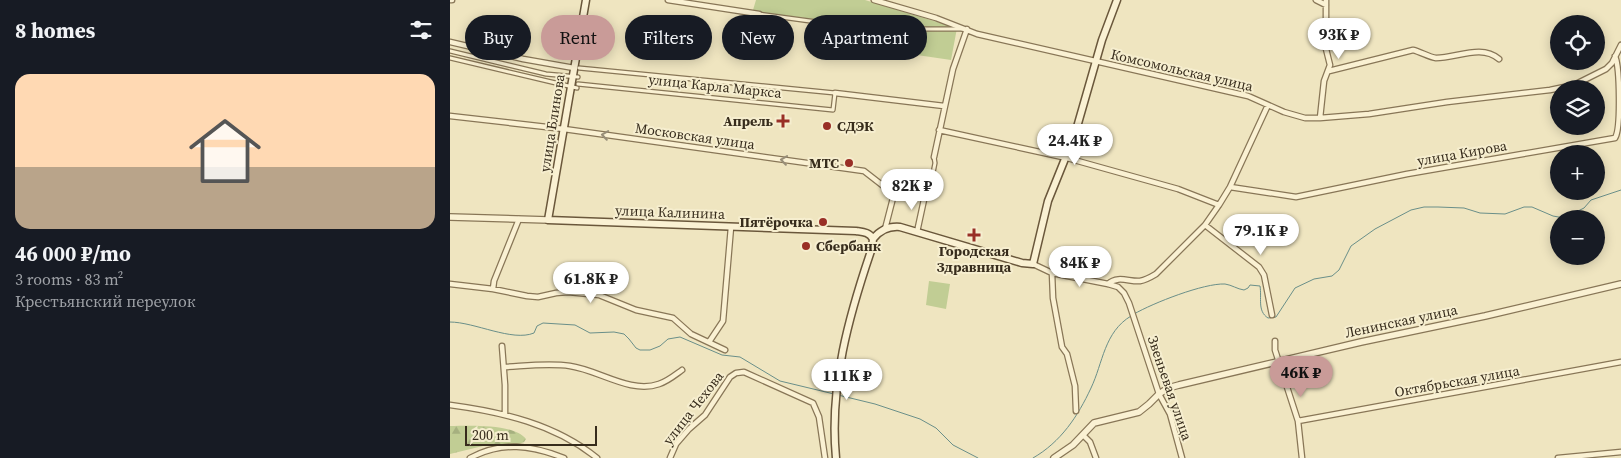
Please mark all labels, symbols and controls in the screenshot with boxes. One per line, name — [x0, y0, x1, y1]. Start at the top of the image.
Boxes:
chip: Buy — [465, 15, 531, 60]
chip: Rent — [541, 15, 615, 60]
chip: Filters — [625, 15, 712, 60]
chip: New — [722, 15, 794, 60]
chip: Apartment — [804, 15, 927, 60]
map controls — [1550, 15, 1605, 265]
button: locate — [1550, 15, 1605, 70]
text: 8 homes — [15, 16, 95, 45]
icon: filters — [407, 16, 435, 44]
pin: 93K ₽ — [1304, 18, 1374, 60]
text: 93K ₽ — [1319, 23, 1359, 45]
street label: Комсомольская улица — [1109, 44, 1256, 96]
street label: улица Карла Маркса — [647, 69, 783, 103]
street label: улица Блинова — [534, 72, 570, 173]
button: layers — [1550, 80, 1605, 135]
icon: home — [180, 106, 270, 196]
place label: Апрель — [723, 111, 774, 131]
marker: Апрель — [777, 115, 789, 127]
place label: СДЭК — [837, 116, 874, 136]
street label: Московская улица — [634, 118, 757, 154]
marker: СДЭК — [821, 120, 833, 132]
pin: 24.4K ₽ — [1029, 124, 1121, 166]
text: 24.4K ₽ — [1048, 129, 1102, 151]
one-way arrow — [601, 130, 609, 141]
street label: улица Кирова — [1416, 135, 1509, 171]
button: + — [1550, 145, 1605, 200]
place label: МТС — [809, 153, 839, 173]
one-way arrow — [779, 155, 788, 165]
marker: МТС — [843, 157, 855, 169]
pin: 82K ₽ — [877, 168, 947, 211]
text: 82K ₽ — [892, 174, 932, 196]
street label: улица Калинина — [615, 200, 726, 224]
button: − — [1550, 210, 1605, 265]
place label: Пятёрочка — [739, 212, 814, 232]
pin: 79.1K ₽ — [1215, 214, 1307, 256]
marker: Пятёрочка — [817, 216, 829, 228]
text: 79.1K ₽ — [1234, 219, 1288, 241]
marker: Городская Здравница — [968, 229, 980, 241]
place label: Сбербанк — [816, 236, 882, 256]
text: 46 000 ₽/mo — [15, 239, 131, 268]
marker: Сбербанк — [800, 240, 812, 252]
place label: Городская Здравница — [937, 241, 1012, 277]
pin: 84K ₽ — [1045, 246, 1115, 288]
text: 84K ₽ — [1060, 251, 1100, 273]
pin: 61.8K ₽ — [545, 262, 637, 304]
text: 61.8K ₽ — [564, 267, 618, 289]
text: 3 rooms · 83 m² — [15, 268, 123, 290]
text: Крестьянский переулок — [15, 290, 196, 312]
street label: Ленинская улица — [1343, 299, 1460, 343]
street label: Звеньевая улица — [1143, 333, 1198, 444]
pin: 46K ₽ — [1266, 356, 1336, 398]
pin: 111K ₽ — [806, 358, 888, 401]
street label: Октябрьская улица — [1393, 360, 1522, 402]
text: 46K ₽ — [1281, 361, 1321, 383]
text: 111K ₽ — [822, 364, 872, 386]
street label: улица Чехова — [658, 366, 729, 449]
scale bar — [465, 423, 598, 446]
text: 200 m — [472, 425, 509, 445]

